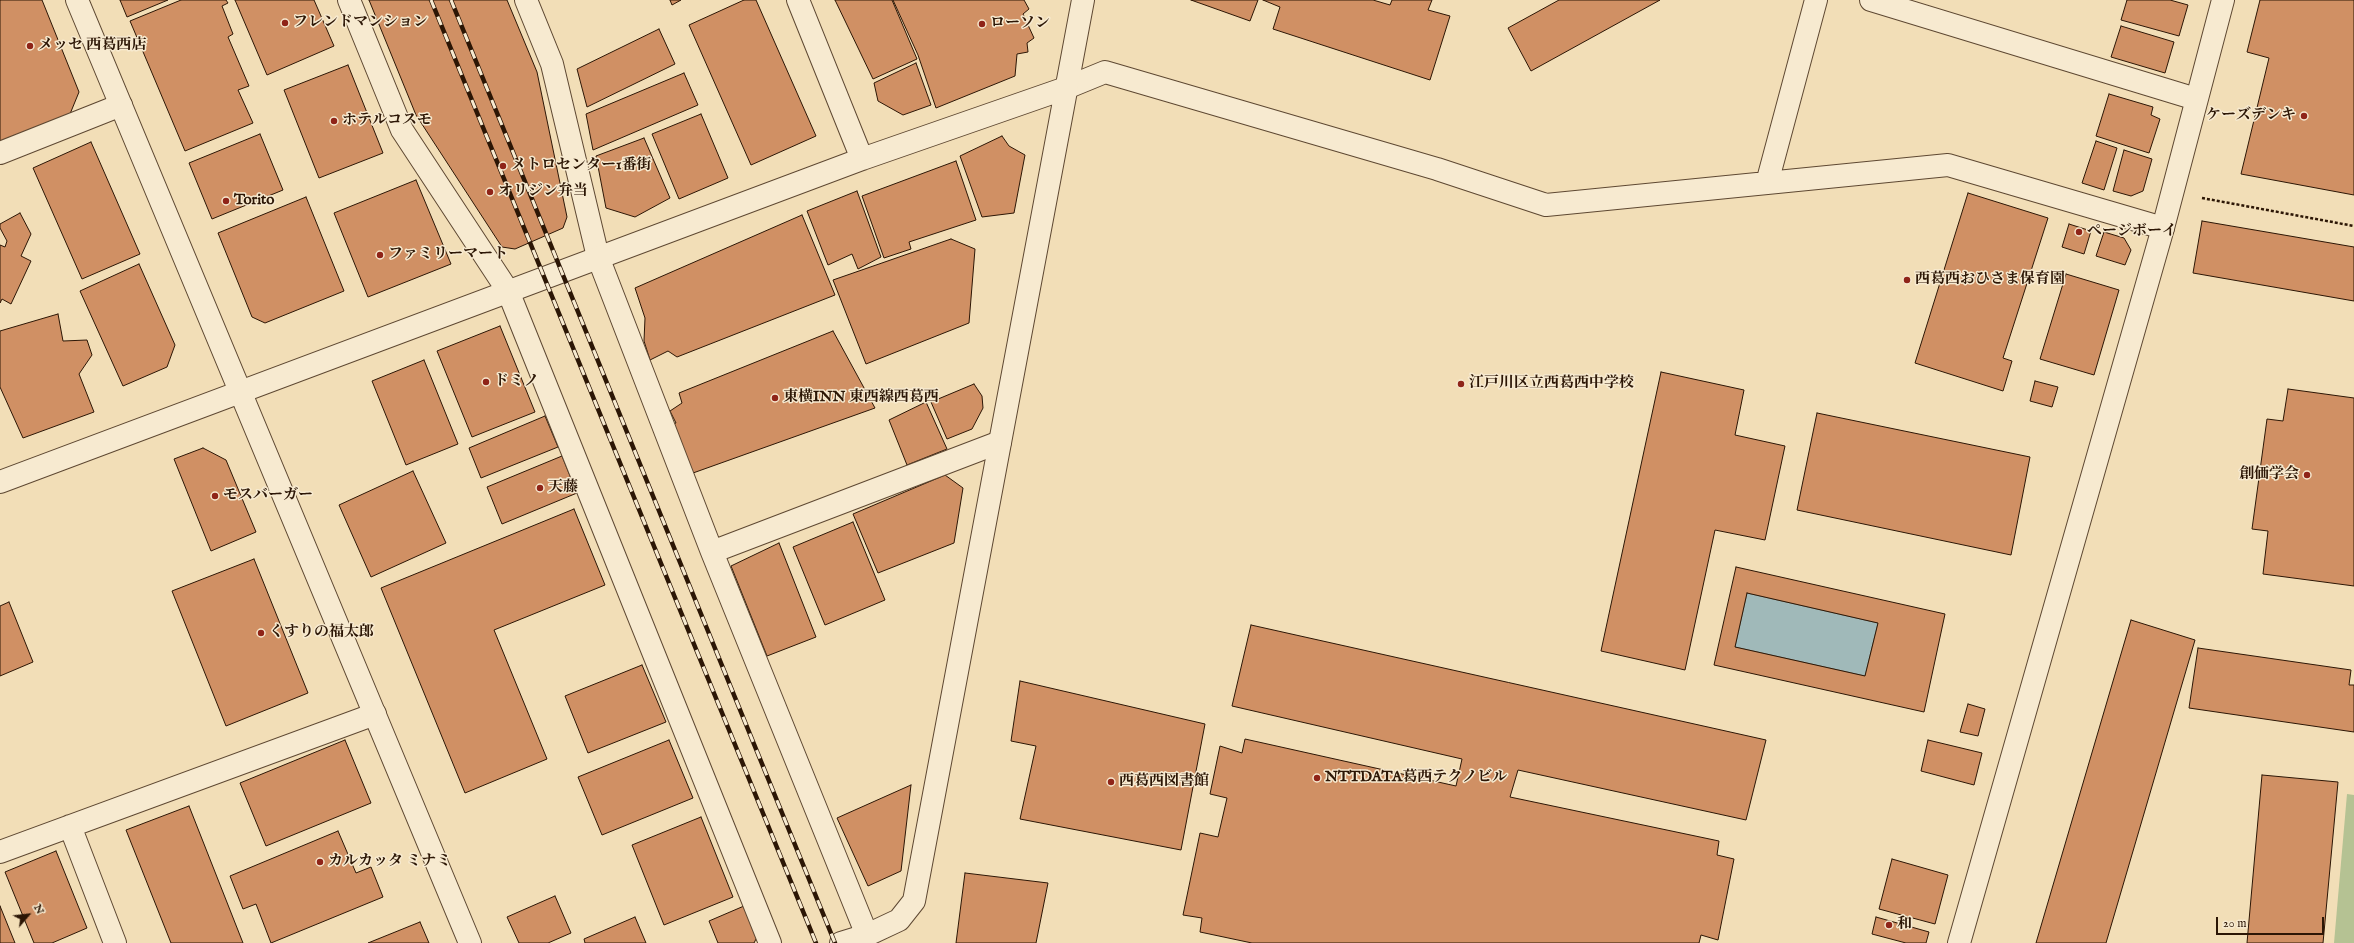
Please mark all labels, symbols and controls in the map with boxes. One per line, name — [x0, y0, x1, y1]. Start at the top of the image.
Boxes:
place label: フレンドマンション — [293, 14, 428, 32]
place label: ローソン — [990, 15, 1050, 33]
marker: フレンドマンション — [280, 18, 290, 28]
marker: ローソン — [977, 19, 987, 29]
place label: メッセ 西葛西店 — [38, 37, 146, 55]
marker: メッセ 西葛西店 — [25, 41, 35, 51]
place label: ケーズデンキ — [2206, 107, 2296, 125]
marker: ケーズデンキ — [2299, 111, 2309, 121]
place label: ホテルコスモ — [342, 112, 432, 130]
marker: ホテルコスモ — [329, 116, 339, 126]
place label: メトロセンター1番街 — [511, 157, 652, 175]
marker: メトロセンター1番街 — [498, 161, 508, 171]
place label: オリジン弁当 — [498, 183, 588, 201]
marker: オリジン弁当 — [485, 187, 495, 197]
place label: Torito — [234, 192, 274, 210]
marker: Torito — [221, 196, 231, 206]
place label: ページボーイ — [2087, 223, 2177, 241]
marker: ページボーイ — [2074, 227, 2084, 237]
place label: ファミリーマート — [388, 246, 508, 264]
marker: ファミリーマート — [375, 250, 385, 260]
place label: 西葛西おひさま保育園 — [1915, 271, 2065, 289]
marker: 西葛西おひさま保育園 — [1902, 275, 1912, 285]
place label: ドミノ — [494, 373, 539, 391]
place label: 江戸川区立西葛西中学校 — [1469, 375, 1634, 393]
marker: ドミノ — [481, 377, 491, 387]
marker: 江戸川区立西葛西中学校 — [1456, 379, 1466, 389]
place label: 東横INN 東西線西葛西 — [783, 389, 939, 407]
marker: 東横INN 東西線西葛西 — [770, 393, 780, 403]
place label: 創価学会 — [2239, 466, 2299, 484]
marker: 創価学会 — [2302, 470, 2312, 480]
place label: 天藤 — [548, 479, 578, 497]
marker: 天藤 — [535, 483, 545, 493]
place label: モスバーガー — [223, 487, 313, 505]
marker: モスバーガー — [210, 491, 220, 501]
place label: くすりの福太郎 — [269, 624, 374, 642]
marker: くすりの福太郎 — [256, 628, 266, 638]
place label: NTTDATA葛西テクノビル — [1325, 769, 1507, 787]
place label: 西葛西図書館 — [1119, 773, 1209, 791]
marker: NTTDATA葛西テクノビル — [1312, 773, 1322, 783]
marker: 西葛西図書館 — [1106, 777, 1116, 787]
place label: カルカッタ ミナミ — [328, 853, 451, 871]
marker: カルカッタ ミナミ — [315, 857, 325, 867]
north arrow — [8, 895, 48, 935]
text: N — [30, 902, 47, 917]
scale bar — [2218, 909, 2326, 935]
place label: 和 — [1897, 916, 1912, 934]
text: 20 m — [2223, 916, 2246, 931]
marker: 和 — [1884, 920, 1894, 930]

